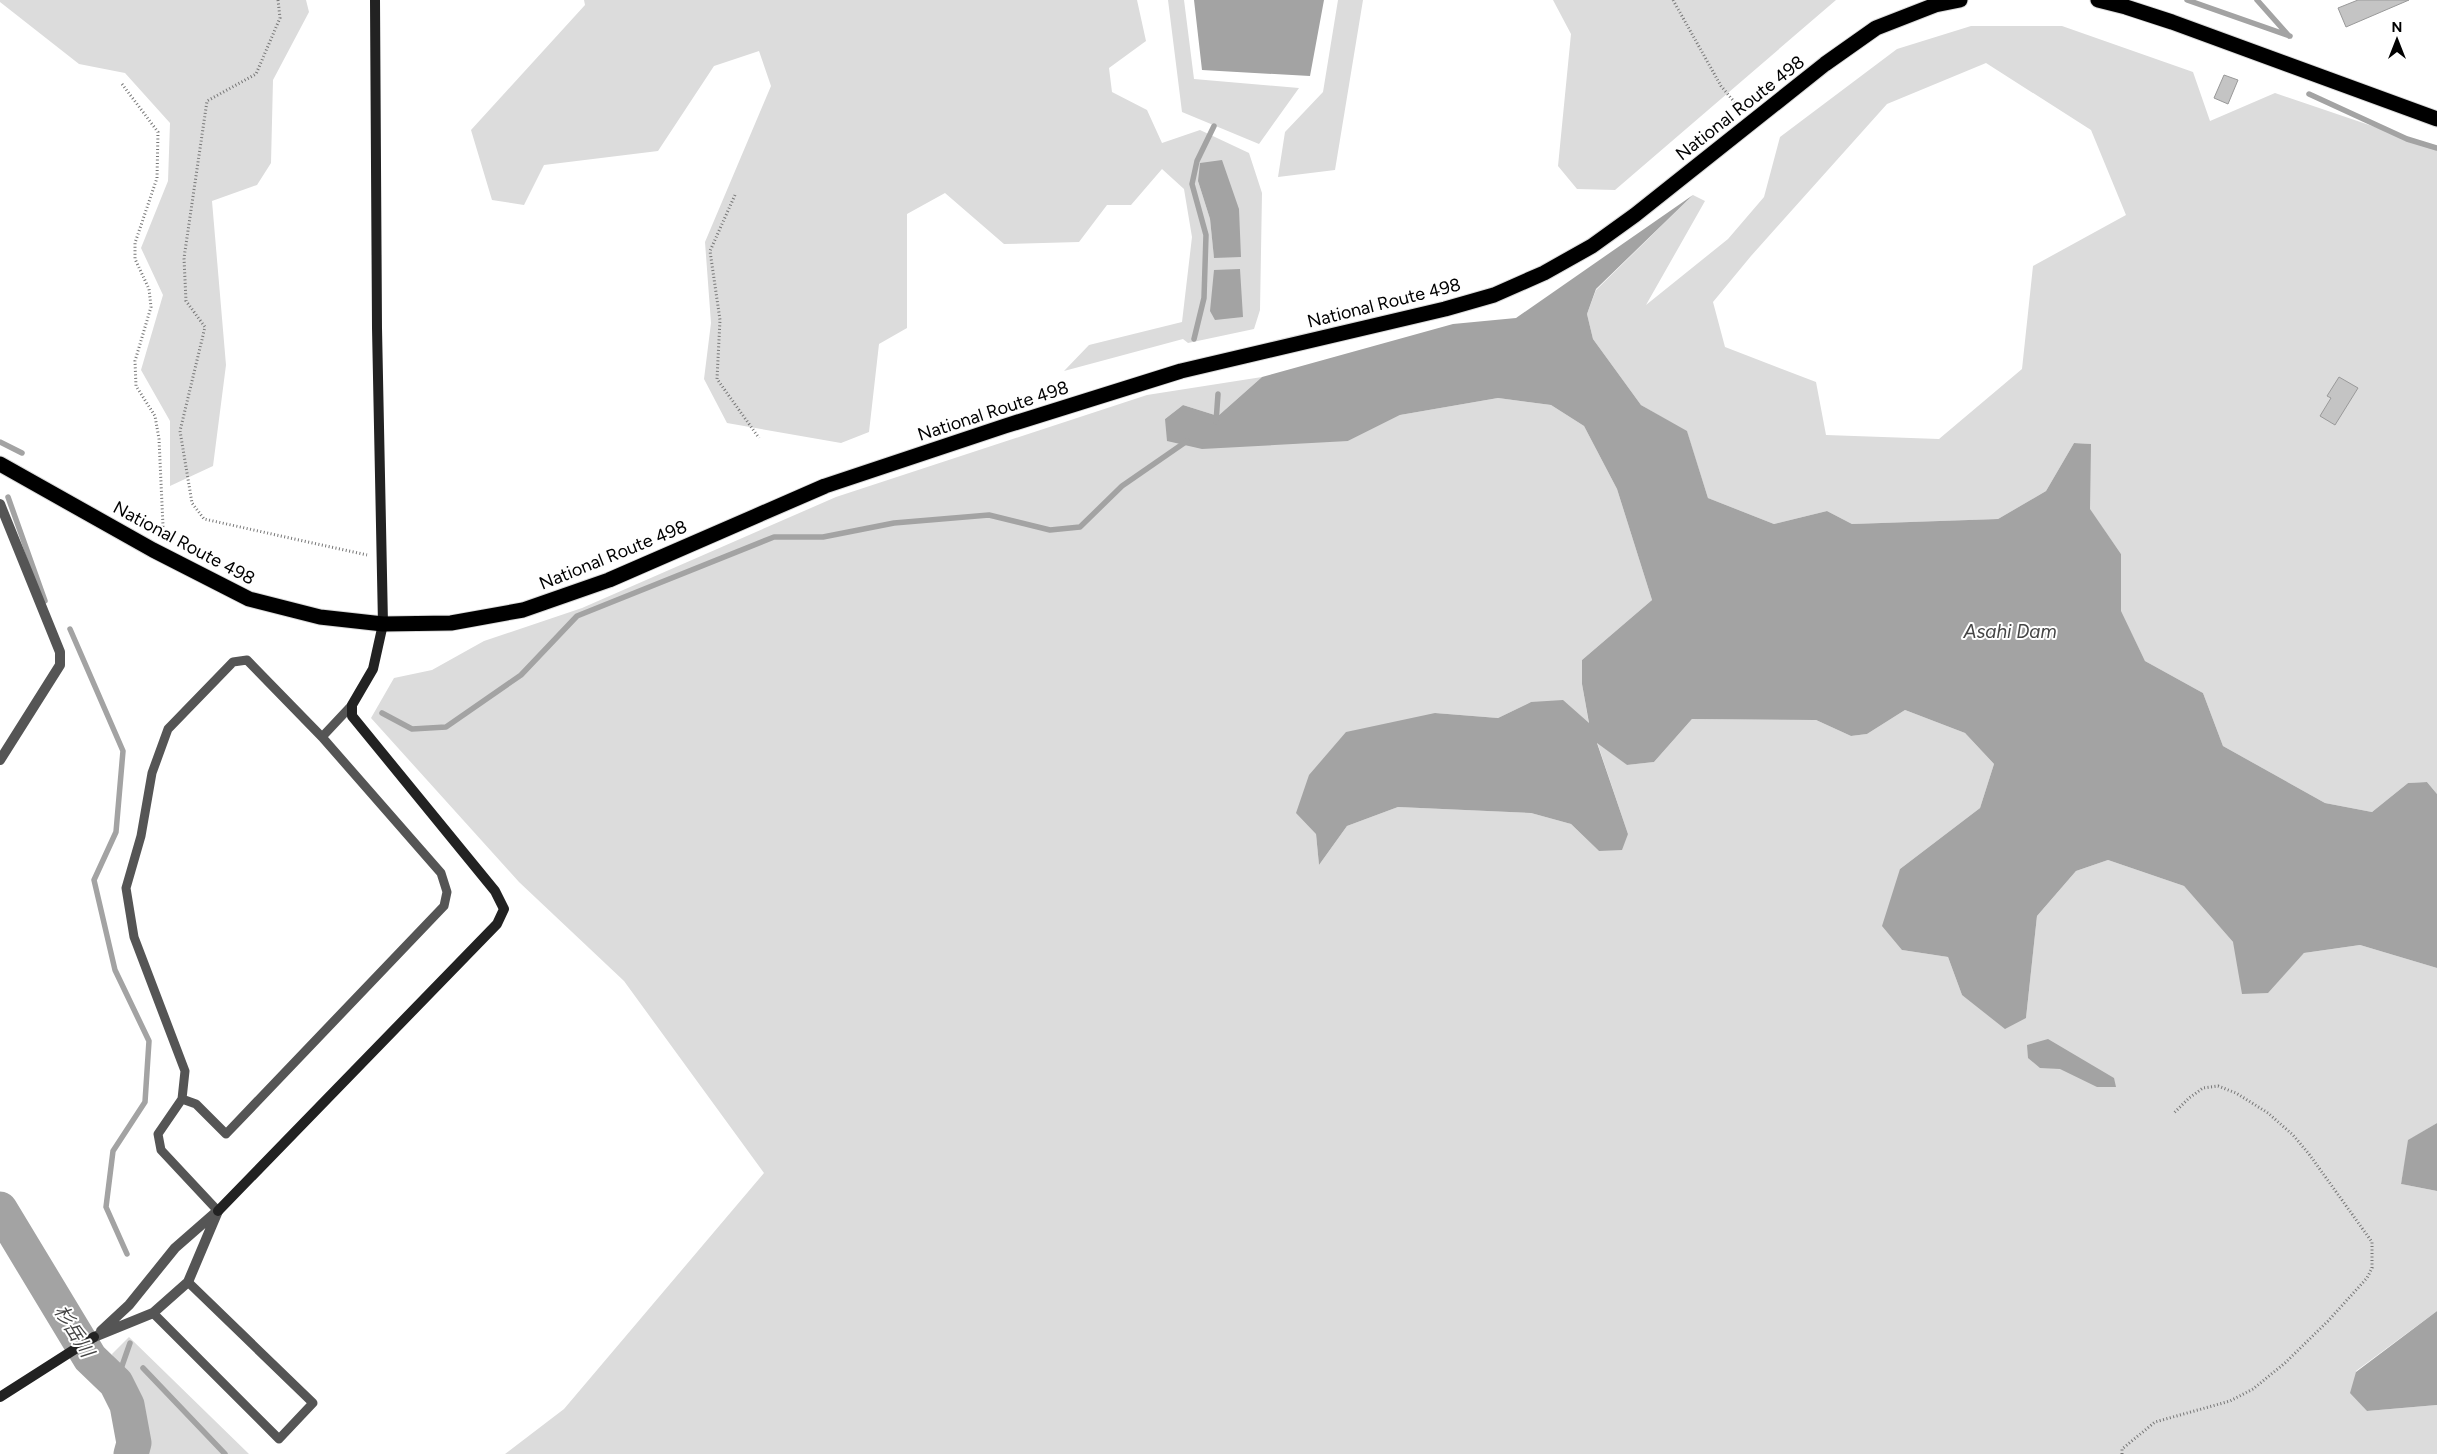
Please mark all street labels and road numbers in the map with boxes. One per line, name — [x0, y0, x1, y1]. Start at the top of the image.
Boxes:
street label: National Route 498 — [1671, 51, 1809, 165]
street label: National Route 498 — [1305, 273, 1463, 333]
street label: National Route 498 — [915, 376, 1071, 446]
street label: National Route 498 — [109, 496, 259, 590]
street label: National Route 498 — [536, 515, 690, 595]

